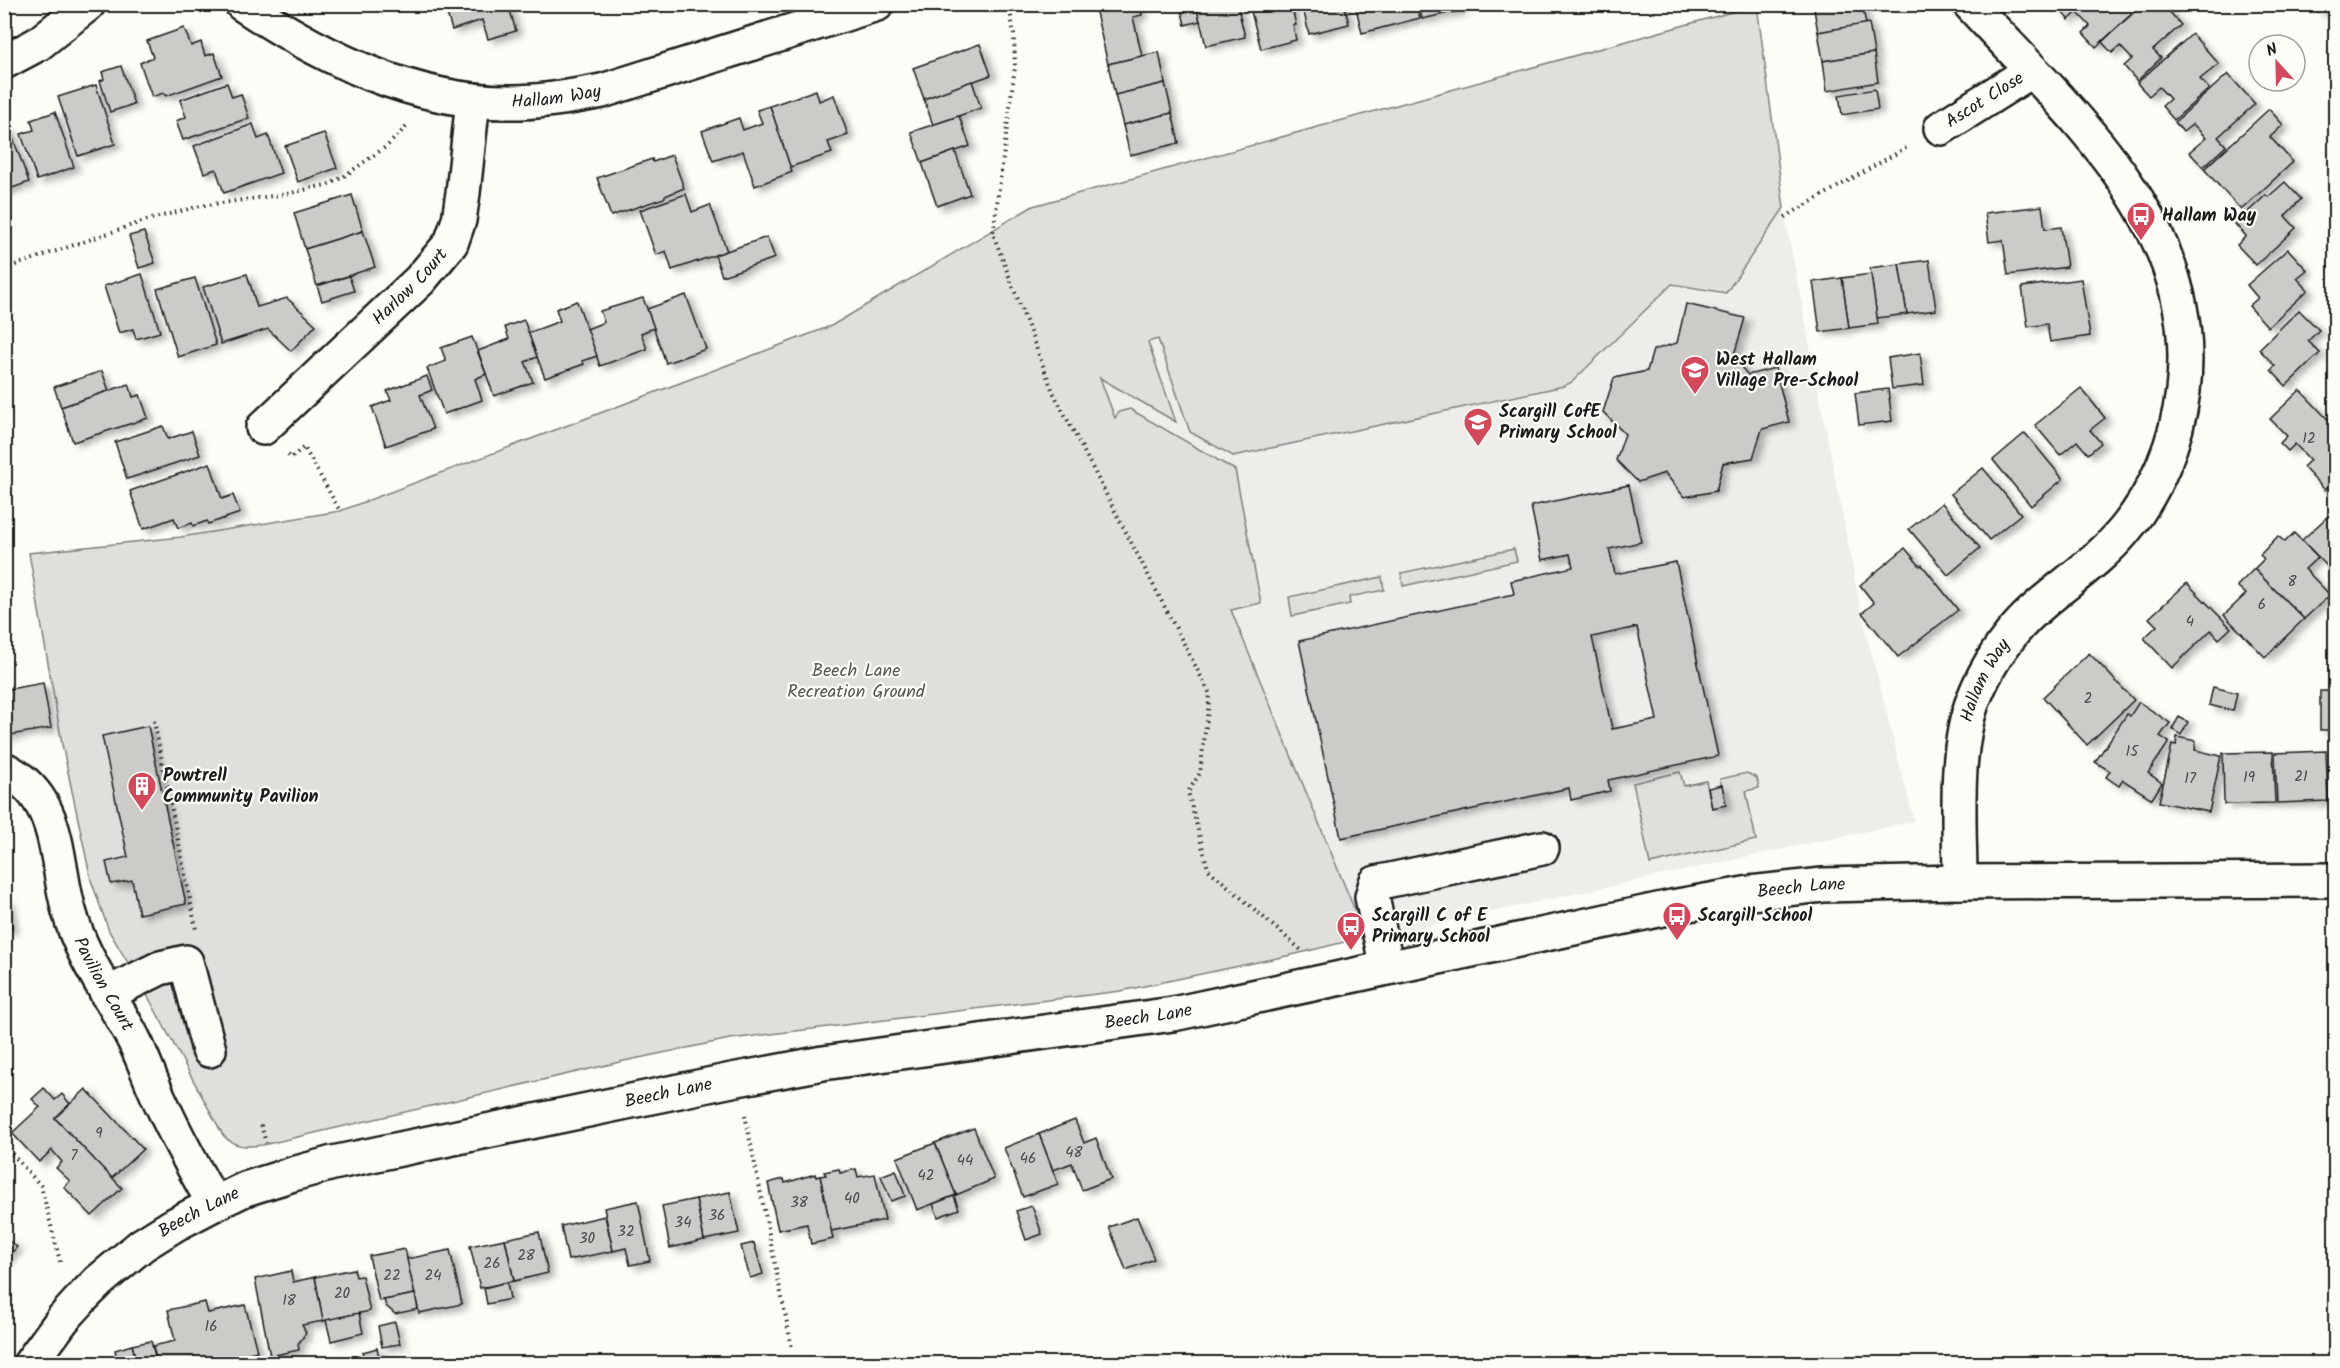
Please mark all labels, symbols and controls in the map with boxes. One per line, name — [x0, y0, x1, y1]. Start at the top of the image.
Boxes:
north arrow — [2247, 33, 2307, 93]
text: N — [2263, 37, 2281, 64]
street label: Ascot Close — [1940, 64, 2030, 136]
street label: Hallam Way — [511, 77, 604, 117]
bus stop icon: Hallam Way — [2125, 200, 2157, 242]
place label: Hallam Way — [2162, 202, 2257, 231]
street label: Harlow Court — [365, 241, 456, 333]
place label: West Hallam Village Pre-School — [1716, 346, 1858, 396]
school or university icon: West Hallam Village Pre-School — [1679, 354, 1711, 396]
place label: Scargill CofE Primary School — [1499, 398, 1617, 448]
school or university icon: Scargill CofE Primary School — [1462, 406, 1494, 448]
house number: 12 — [2302, 427, 2316, 451]
house number: 8 — [2287, 570, 2297, 594]
house number: 6 — [2258, 593, 2266, 617]
house number: 4 — [2186, 610, 2194, 634]
street label: Hallam Way — [1953, 632, 2018, 725]
park label: Beech Lane Recreation Ground — [787, 657, 926, 707]
house number: 2 — [2084, 687, 2092, 711]
house number: 15 — [2126, 740, 2139, 764]
place label: Powtrell Community Pavilion — [163, 762, 319, 812]
house number: 21 — [2294, 765, 2308, 789]
house number: 19 — [2243, 766, 2256, 790]
house number: 17 — [2184, 767, 2197, 791]
building icon: Powtrell Community Pavilion — [126, 770, 158, 812]
street label: Beech Lane — [1756, 870, 1846, 907]
bus stop icon: Scargill School — [1661, 900, 1693, 942]
place label: Scargill C of E Primary School — [1372, 902, 1490, 952]
place label: Scargill School — [1698, 902, 1813, 931]
bus stop icon: Scargill C of E Primary School — [1335, 910, 1367, 952]
street label: Pavilion Court — [65, 932, 142, 1038]
street label: Beech Lane — [1102, 996, 1195, 1038]
street label: Beech Lane — [622, 1070, 715, 1116]
house number: 9 — [95, 1122, 103, 1146]
house number: 48 — [1065, 1141, 1084, 1165]
house number: 7 — [71, 1144, 79, 1168]
house number: 46 — [1020, 1147, 1036, 1171]
house number: 44 — [957, 1149, 973, 1173]
house number: 42 — [918, 1164, 934, 1188]
street label: Beech Lane — [153, 1179, 245, 1246]
house number: 40 — [844, 1187, 860, 1211]
house number: 38 — [790, 1191, 809, 1215]
house number: 36 — [709, 1204, 725, 1228]
house number: 34 — [675, 1211, 691, 1235]
house number: 32 — [617, 1220, 635, 1244]
house number: 30 — [579, 1227, 596, 1251]
house number: 28 — [517, 1244, 536, 1268]
house number: 26 — [483, 1252, 501, 1276]
house number: 22 — [383, 1264, 401, 1288]
house number: 24 — [425, 1264, 441, 1288]
house number: 20 — [334, 1282, 351, 1306]
house number: 18 — [282, 1289, 297, 1313]
house number: 16 — [204, 1315, 218, 1339]

